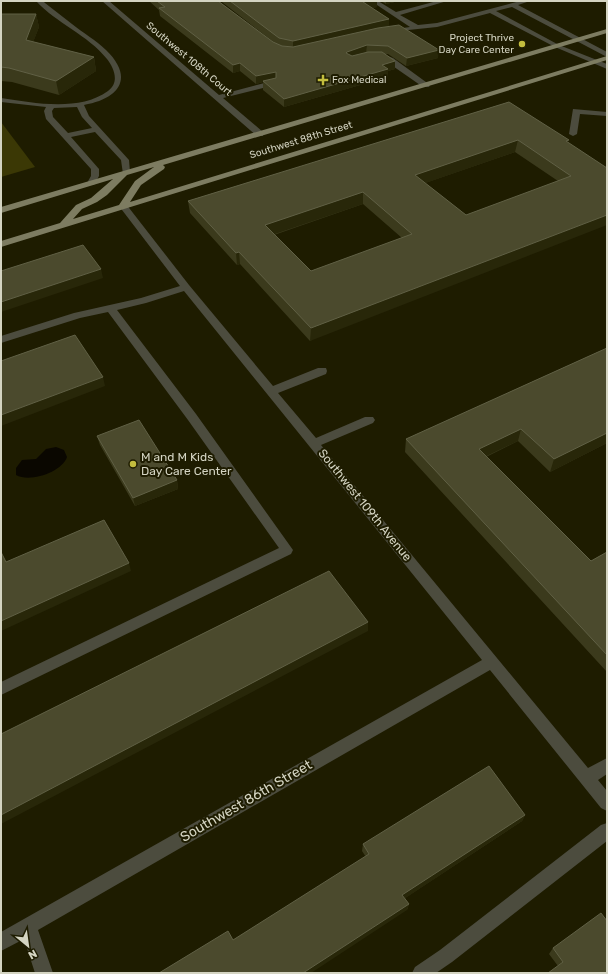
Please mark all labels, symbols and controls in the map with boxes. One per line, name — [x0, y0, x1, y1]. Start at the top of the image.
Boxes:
street label: Southwest 108th Court — [144, 20, 234, 98]
place label: Project Thrive Day Care Center — [439, 32, 514, 56]
marker: Project Thrive Day Care Center — [517, 39, 527, 49]
marker: Fox Medical — [317, 74, 329, 86]
place label: Fox Medical — [332, 74, 387, 86]
street label: Southwest 88th Street — [248, 119, 354, 161]
street label: Southwest 109th Avenue — [316, 446, 415, 564]
place label: M and M Kids Day Care Center — [141, 450, 232, 478]
marker: M and M Kids Day Care Center — [128, 459, 138, 469]
street label: Southwest 86th Street — [177, 756, 315, 846]
north arrow — [8, 926, 48, 966]
text: N — [26, 947, 39, 962]

